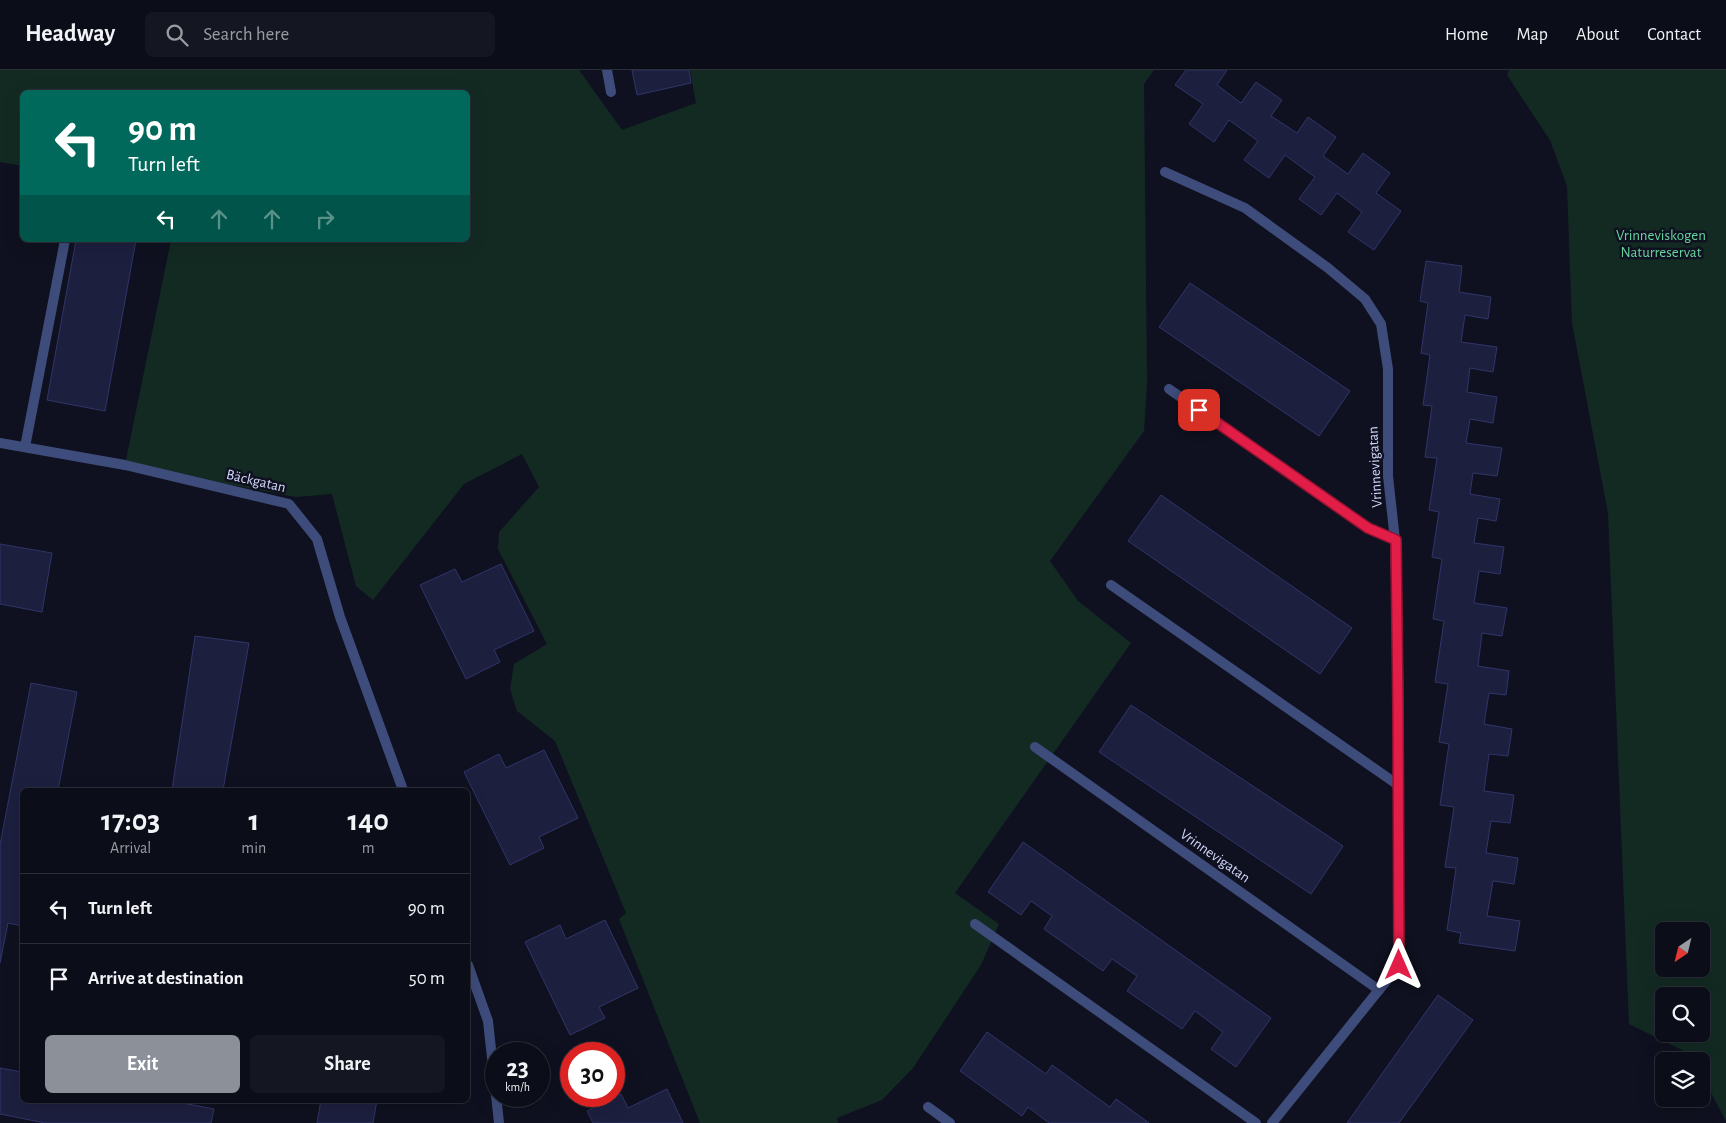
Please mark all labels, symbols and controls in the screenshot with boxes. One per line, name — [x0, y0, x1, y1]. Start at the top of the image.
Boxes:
search box — [145, 12, 495, 57]
icon: search — [163, 21, 191, 49]
text: Headway — [25, 22, 115, 46]
text: Search here — [203, 25, 289, 44]
text: Home — [1445, 26, 1488, 44]
text: Map — [1516, 26, 1548, 44]
text: About — [1576, 26, 1619, 44]
text: Contact — [1647, 26, 1701, 44]
icon: left — [45, 110, 110, 175]
text: 90 m — [128, 112, 197, 147]
text: Turn left — [128, 153, 200, 175]
icon: left — [152, 205, 180, 233]
icon: ahead — [205, 205, 233, 233]
icon: ahead — [258, 205, 286, 233]
icon: right — [311, 205, 339, 233]
park label: Vrinneviskogen Naturreservat — [1616, 228, 1706, 260]
pin — [1178, 389, 1220, 431]
icon: arrive — [1185, 396, 1213, 424]
street label: Vrinnevigatan — [1365, 426, 1385, 508]
street label: Bäckgatan — [225, 467, 287, 495]
text: 17:03 — [101, 806, 160, 836]
text: 1 — [248, 806, 259, 836]
text: 140 — [347, 806, 389, 836]
street label: Vrinnevigatan — [1177, 826, 1253, 886]
text: Arrival — [110, 840, 151, 856]
text: min — [241, 840, 266, 856]
text: m — [362, 840, 375, 856]
icon: left — [45, 895, 73, 923]
text: Turn left — [88, 899, 152, 918]
text: 90 m — [408, 899, 445, 918]
north arrow — [1655, 922, 1710, 978]
map controls — [1655, 922, 1710, 1107]
position arrow — [1372, 938, 1424, 990]
icon: arrive — [45, 965, 73, 993]
text: Arrive at destination — [88, 969, 244, 988]
text: 50 m — [409, 969, 445, 988]
button: search — [1655, 987, 1710, 1042]
button: Exit — [45, 1035, 240, 1093]
button: Share — [250, 1035, 445, 1093]
speed limit sign: 30 — [560, 1042, 625, 1107]
button: layers — [1655, 1052, 1710, 1107]
text: 23 — [506, 1056, 529, 1081]
text: km/h — [505, 1081, 530, 1093]

